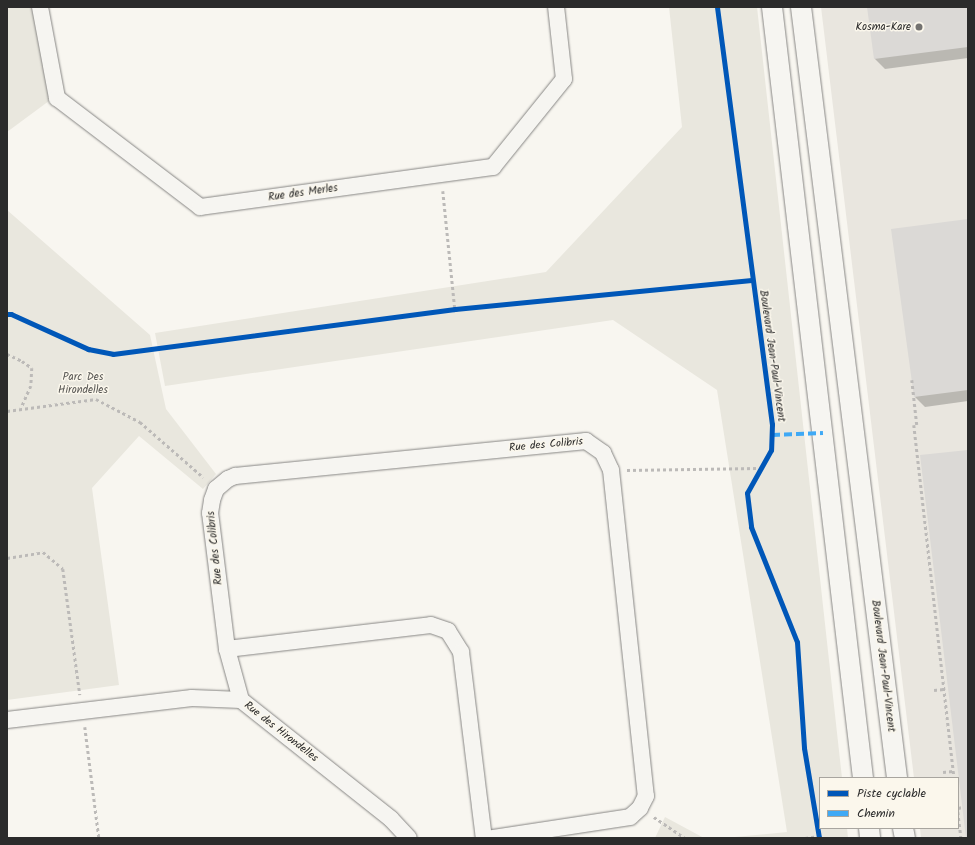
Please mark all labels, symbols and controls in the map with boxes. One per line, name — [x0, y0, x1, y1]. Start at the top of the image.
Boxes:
place label: Kosma-Kare — [856, 20, 911, 34]
marker: Kosma-Kare — [914, 22, 924, 32]
street label: Rue des Merles — [267, 182, 339, 204]
street label: Boulevard Jean-Paul-Vincent — [756, 289, 788, 423]
park label: Parc Des Hirondelles — [58, 371, 108, 397]
street label: Rue des Colibris — [508, 435, 584, 455]
street label: Rue des Colibris — [205, 510, 225, 586]
street label: Boulevard Jean-Paul-Vincent — [868, 599, 898, 733]
street label: Rue des Hirondelles — [241, 699, 321, 765]
legend — [819, 777, 959, 829]
text: Piste cyclable — [857, 784, 926, 803]
text: Chemin — [857, 804, 895, 823]

